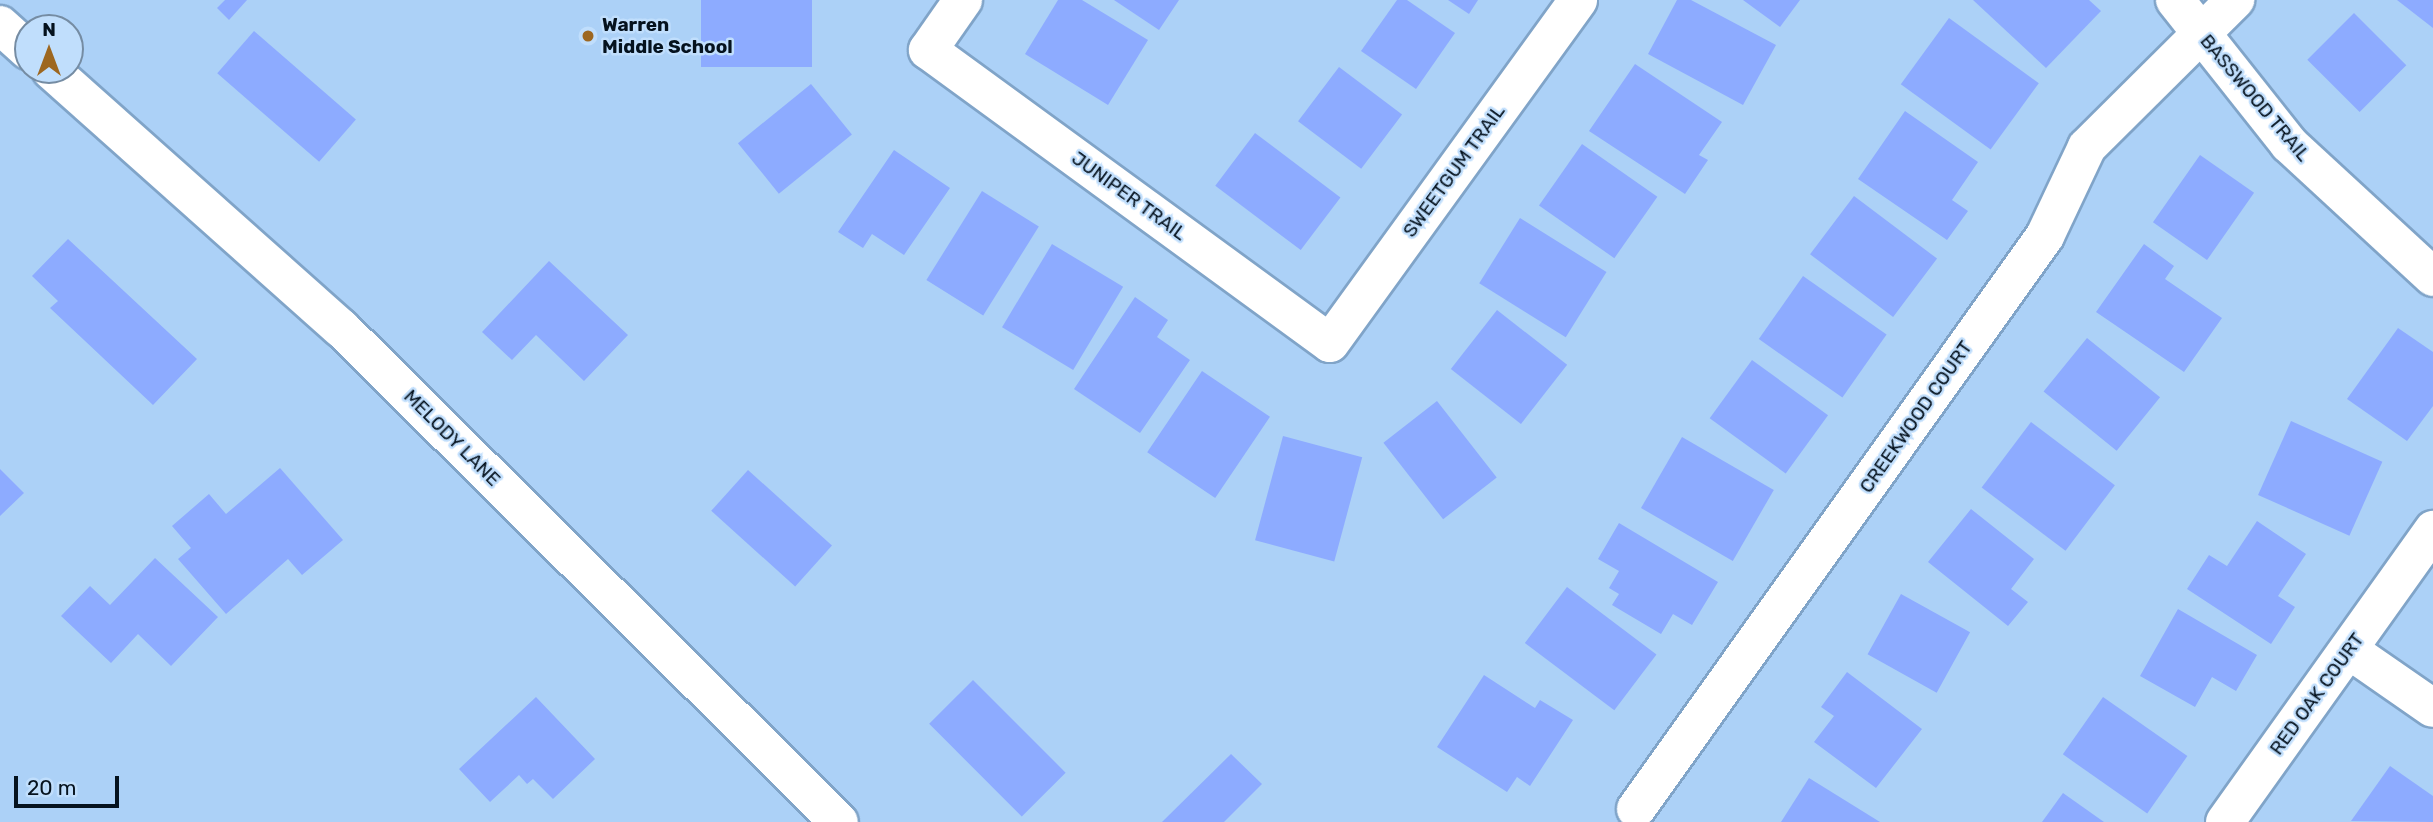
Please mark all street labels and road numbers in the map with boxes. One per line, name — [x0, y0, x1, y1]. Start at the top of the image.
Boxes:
street label: BASSWOOD TRAIL — [2195, 30, 2315, 166]
street label: SWEETGUM TRAIL — [1398, 100, 1510, 242]
street label: JUNIPER TRAIL — [1067, 147, 1191, 245]
street label: CREEKWOOD COURT — [1855, 337, 1977, 497]
street label: MELODY LANE — [399, 385, 505, 491]
street label: RED OAK COURT — [2265, 629, 2369, 759]

